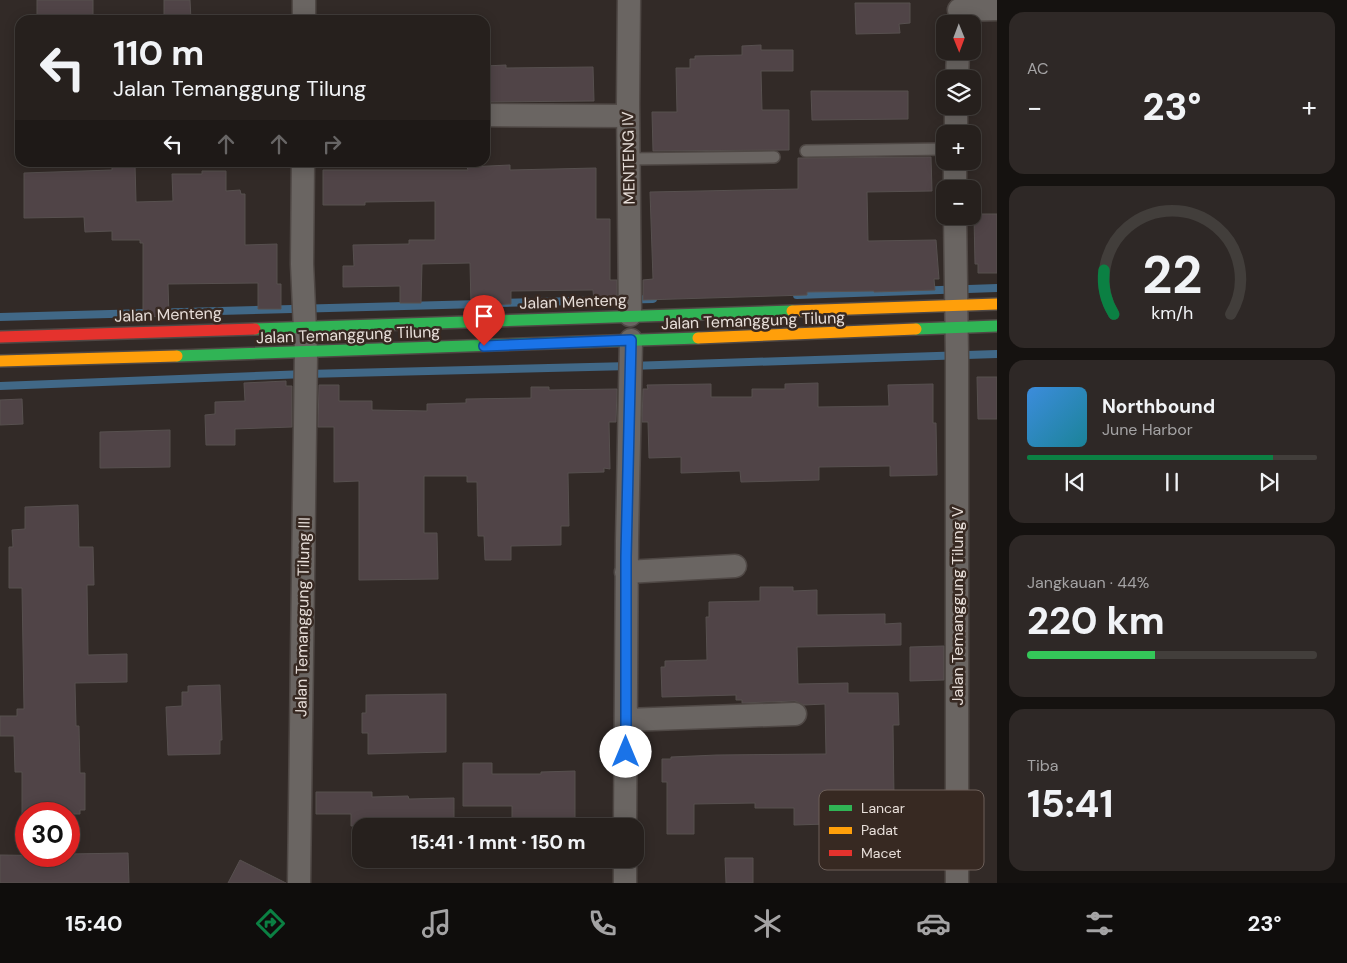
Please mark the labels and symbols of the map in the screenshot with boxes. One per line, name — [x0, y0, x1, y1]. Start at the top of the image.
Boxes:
north arrow — [936, 15, 981, 60]
street label: MENTENG IV — [617, 111, 640, 205]
street label: Jalan Menteng — [519, 289, 627, 314]
pin — [463, 295, 505, 346]
street label: Jalan Menteng — [114, 302, 222, 327]
street label: Jalan Temanggung Tilung — [661, 307, 846, 334]
street label: Jalan Temanggung Tilung — [256, 321, 441, 348]
street label: Jalan Temanggung Tilung V — [947, 506, 968, 706]
street label: Jalan Temanggung Tilung III — [290, 517, 315, 717]
position arrow — [599, 725, 651, 777]
legend — [819, 790, 984, 870]
text: Lancar — [861, 799, 905, 817]
speed limit sign: 30 — [15, 802, 80, 867]
text: Padat — [861, 821, 898, 839]
text: Macet — [861, 844, 902, 862]

